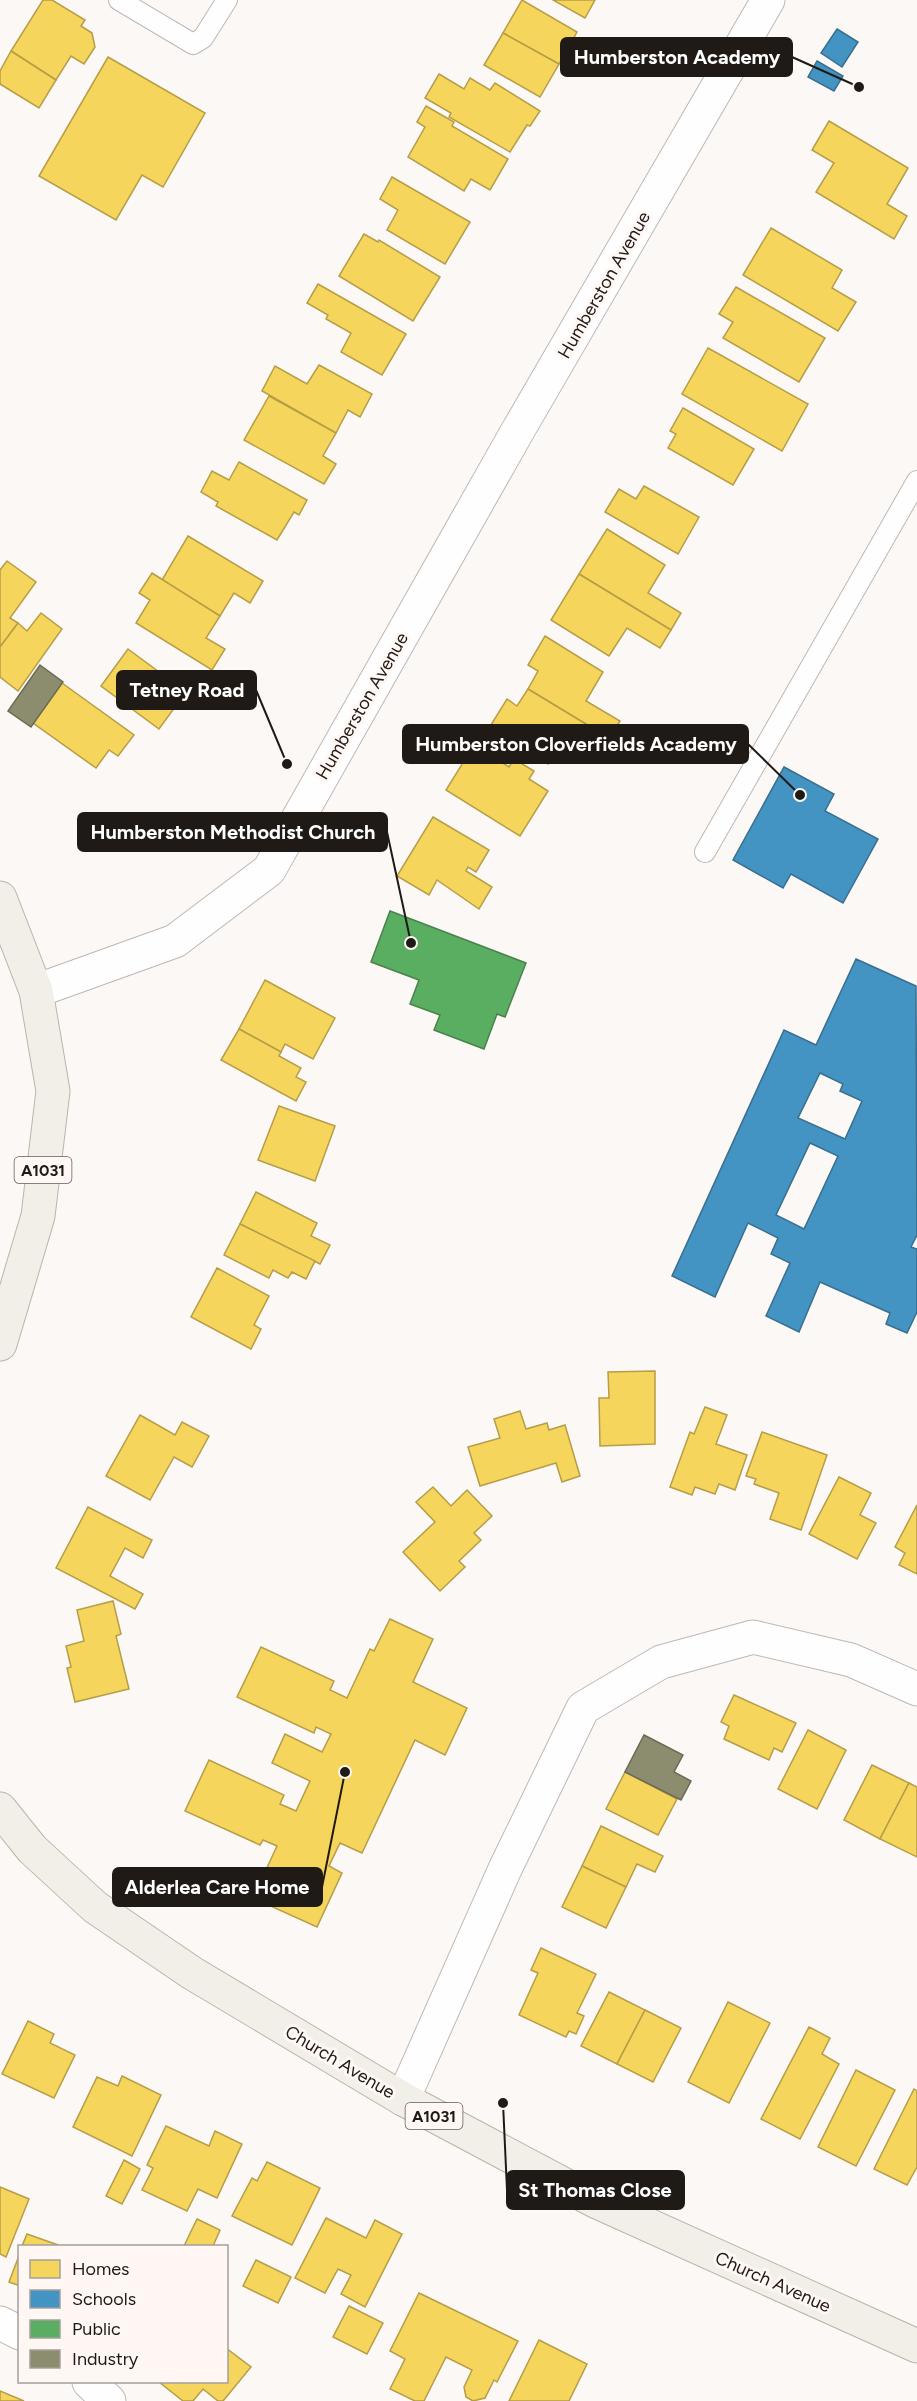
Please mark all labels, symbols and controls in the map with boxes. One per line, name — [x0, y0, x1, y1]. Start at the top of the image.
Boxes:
callout: Humberston Academy — [561, 38, 792, 76]
text: Humberston Academy — [574, 45, 781, 69]
street label: Humberston Avenue — [553, 207, 655, 363]
street label: Humberston Avenue — [311, 628, 413, 784]
callout: Tetney Road — [117, 671, 256, 709]
text: Tetney Road — [130, 678, 244, 702]
callout: Humberston Cloverfields Academy — [403, 725, 748, 763]
text: Humberston Cloverfields Academy — [415, 732, 737, 756]
callout: Humberston Methodist Church — [78, 813, 387, 851]
text: Humberston Methodist Church — [91, 820, 376, 844]
road number: A1031 — [15, 1157, 72, 1183]
callout: Alderlea Care Home — [113, 1868, 322, 1906]
text: Alderlea Care Home — [125, 1875, 309, 1899]
street label: Church Avenue — [281, 2021, 399, 2104]
road number: A1031 — [406, 2103, 462, 2129]
callout: St Thomas Close — [507, 2171, 684, 2209]
text: St Thomas Close — [518, 2178, 672, 2202]
legend — [18, 2245, 228, 2383]
street label: Church Avenue — [712, 2247, 834, 2317]
text: Homes — [72, 2258, 130, 2280]
text: Schools — [72, 2288, 136, 2310]
text: Public — [72, 2318, 121, 2340]
text: Industry — [72, 2348, 139, 2370]

